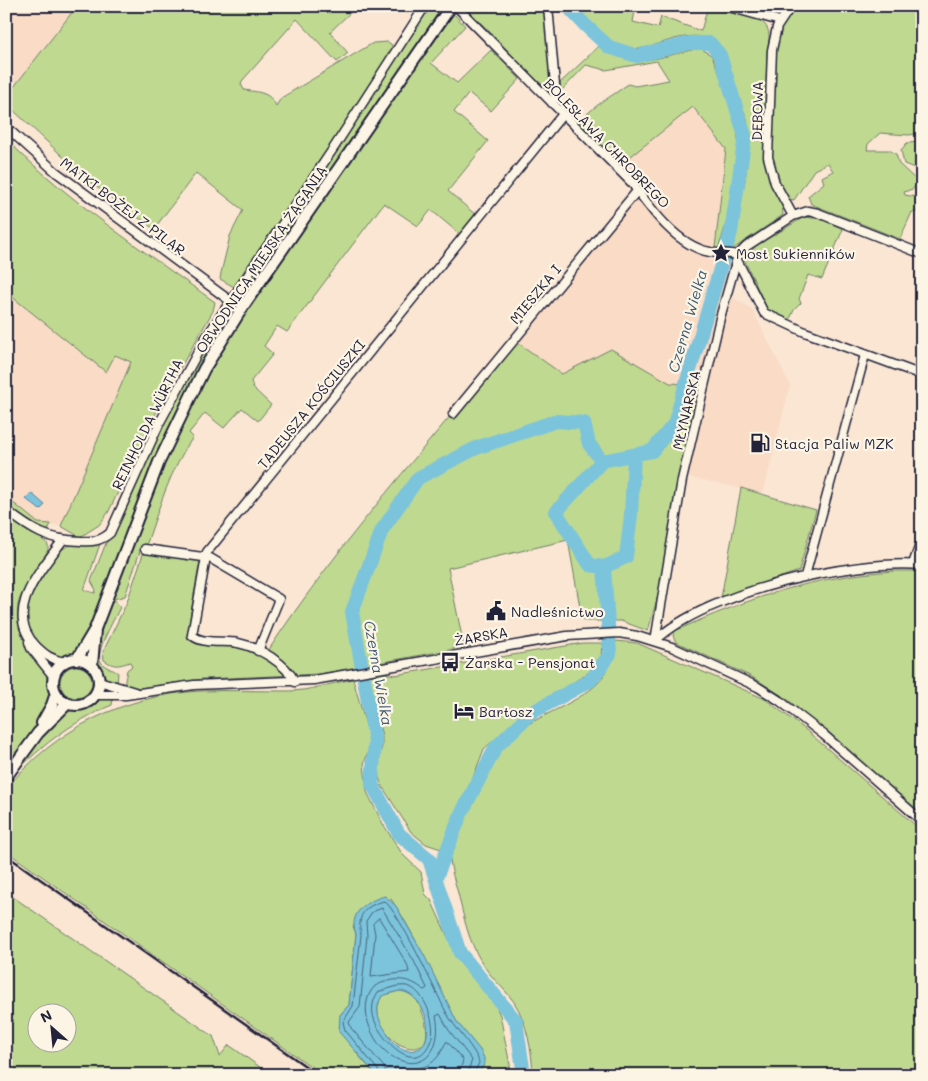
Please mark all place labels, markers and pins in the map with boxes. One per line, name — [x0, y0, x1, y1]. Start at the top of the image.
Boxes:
place icon: Most Sukienników — [710, 242, 732, 264]
place label: Most Sukienników — [736, 244, 855, 263]
fuel station icon: Stacja Paliw MZK — [749, 432, 771, 454]
place label: Stacja Paliw MZK — [775, 434, 894, 453]
public building icon: Nadleśnictwo — [485, 600, 507, 622]
place label: Nadleśnictwo — [511, 602, 604, 621]
bus stop icon: Żarska - Pensjonat — [439, 651, 461, 673]
place label: Żarska - Pensjonat — [465, 653, 595, 672]
hotel icon: Bartosz — [453, 700, 475, 722]
place label: Bartosz — [479, 702, 533, 721]

